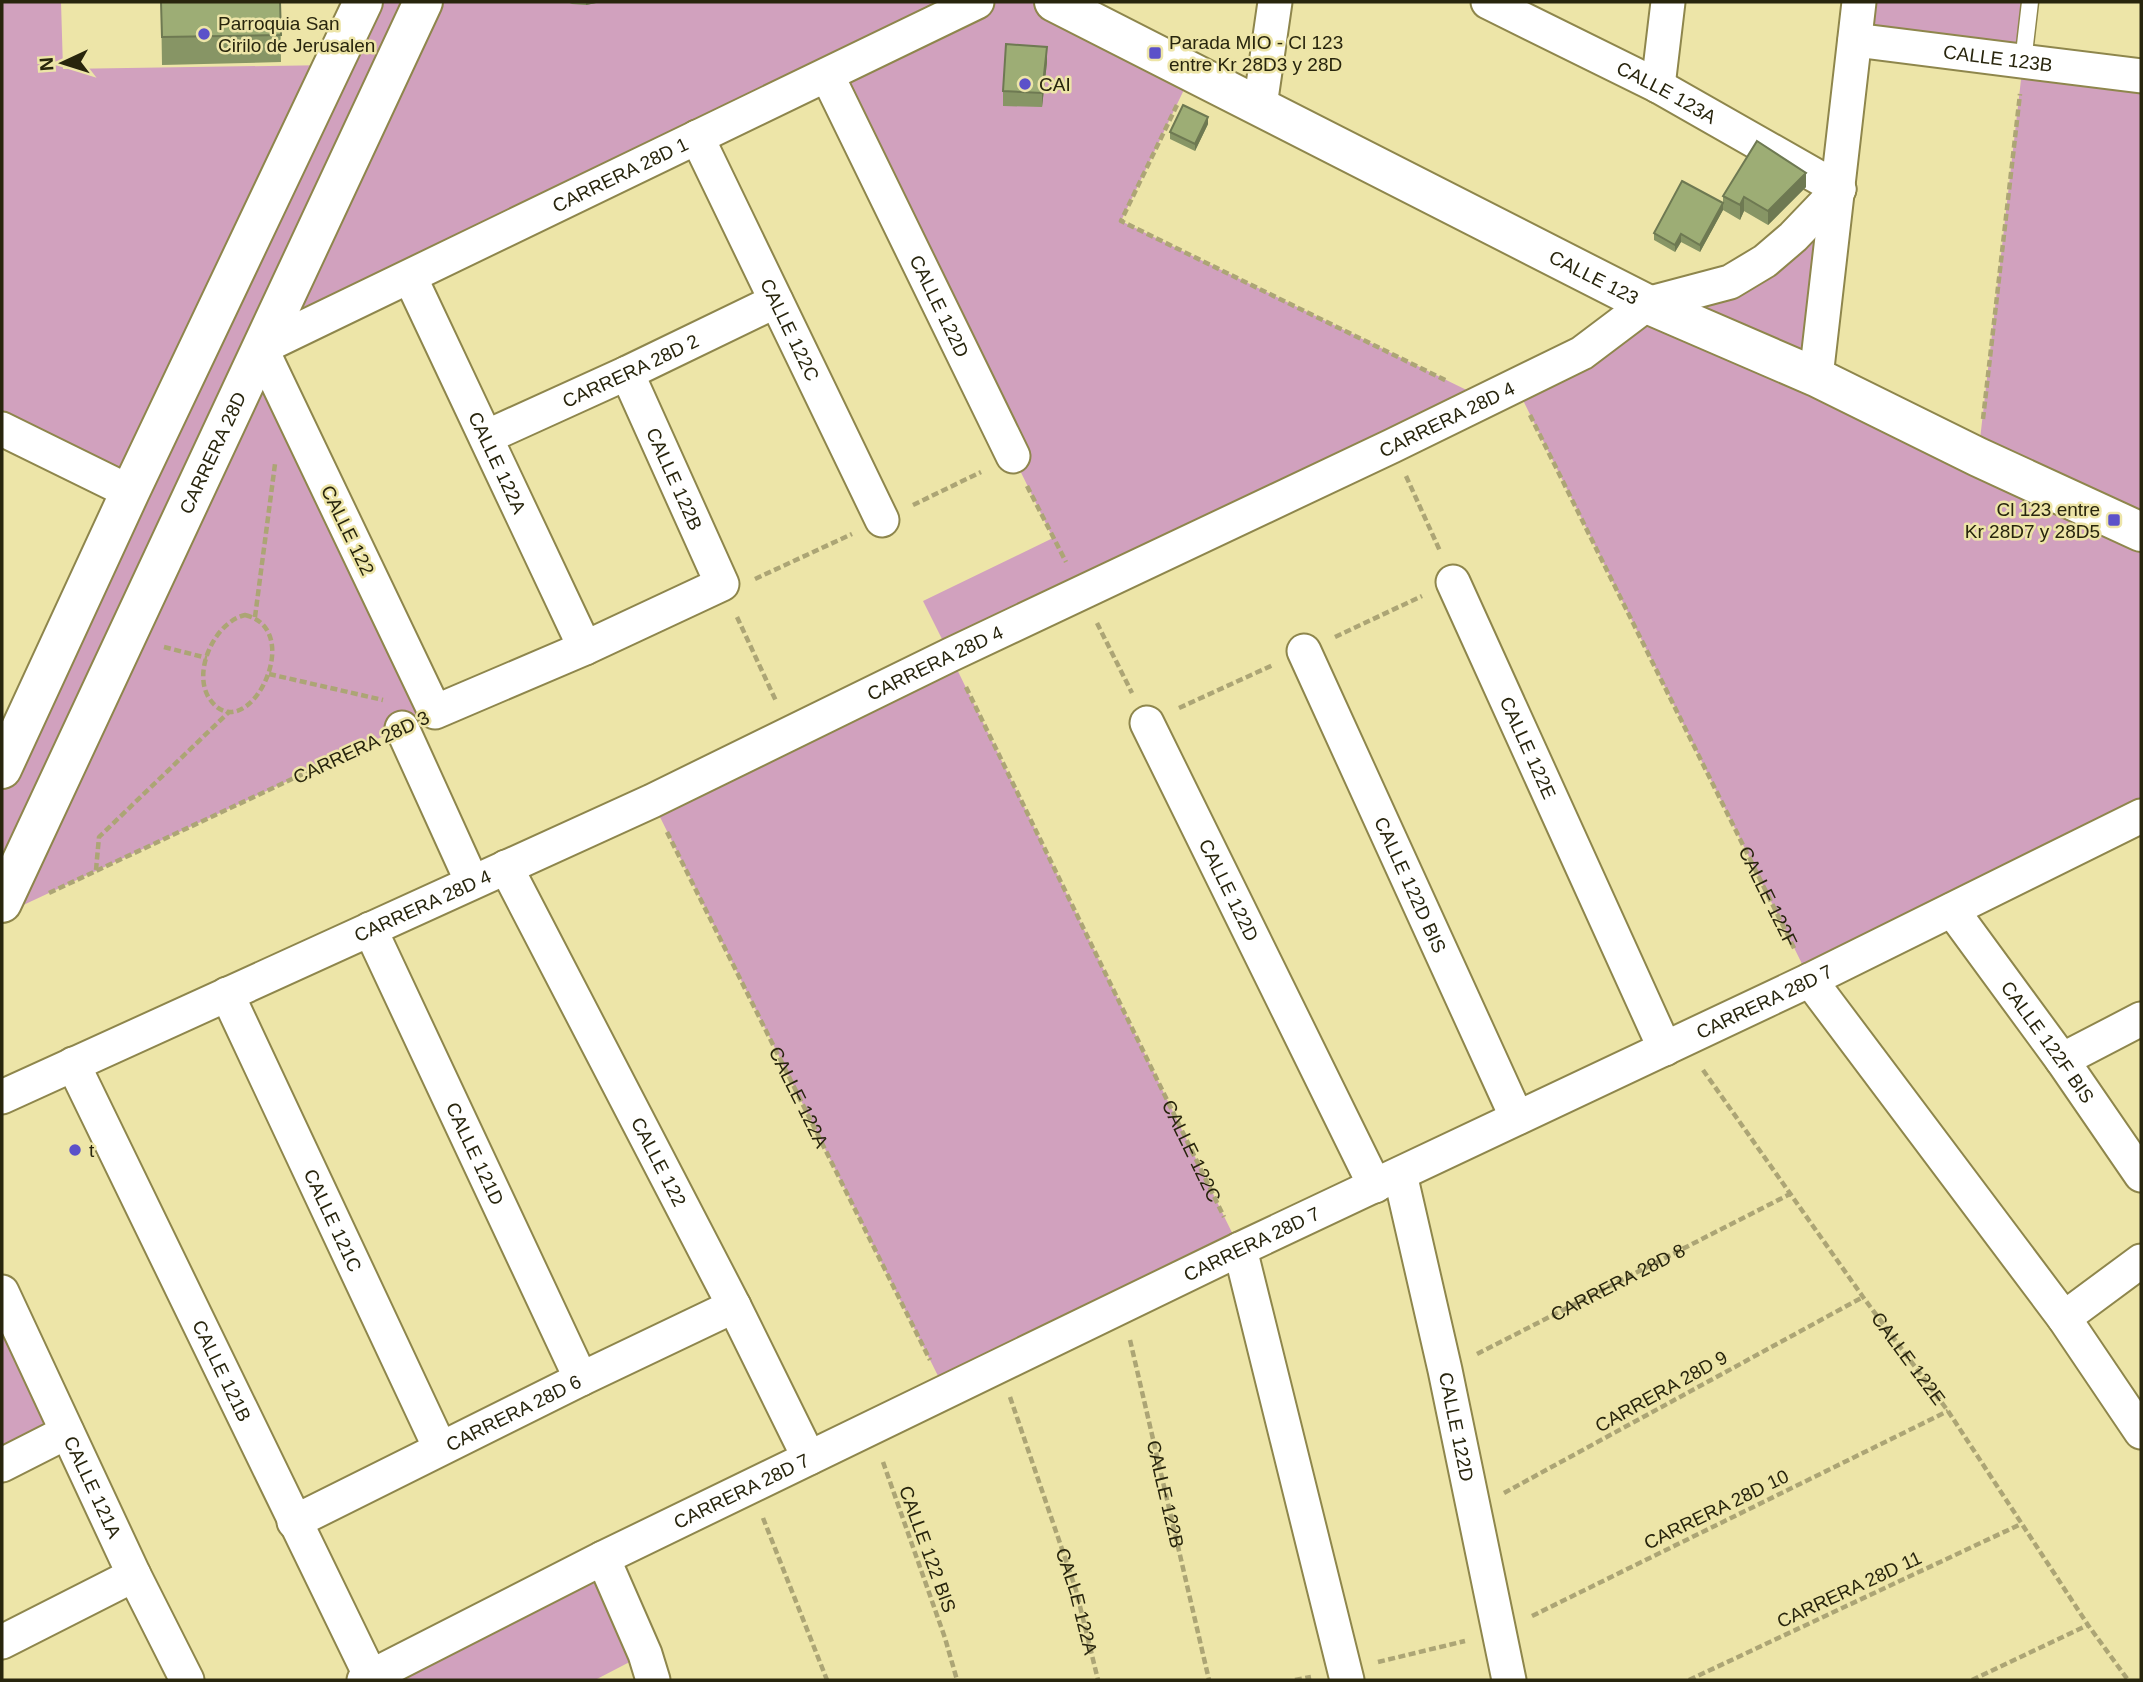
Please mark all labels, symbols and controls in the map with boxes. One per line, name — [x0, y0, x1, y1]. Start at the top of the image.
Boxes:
place label: Parroquia San Cirilo de Jerusalen — [218, 13, 375, 56]
marker: Parroquia San Cirilo de Jerusalen — [196, 26, 212, 42]
north arrow — [28, 28, 98, 98]
place label: Parada MIO - Cl 123 entre Kr 28D3 y 28D — [1169, 32, 1343, 75]
street label: CALLE 123B — [1942, 41, 2054, 76]
marker: Parada MIO - Cl 123 entre Kr 28D3 y 28D — [1147, 45, 1163, 61]
text: N — [36, 57, 57, 72]
street label: CALLE 123A — [1613, 57, 1720, 128]
place label: CAI — [1039, 74, 1071, 95]
marker: CAI — [1017, 76, 1033, 92]
street label: CARRERA 28D 1 — [549, 133, 692, 217]
street label: CALLE 123 — [1546, 246, 1642, 309]
street label: CALLE 122D — [906, 252, 973, 361]
street label: CALLE 122C — [756, 275, 823, 384]
street label: CARRERA 28D 2 — [559, 330, 702, 412]
street label: CARRERA 28D 4 — [1376, 377, 1518, 461]
street label: CARRERA 28D — [175, 389, 250, 517]
street label: CALLE 122A — [464, 408, 530, 517]
street label: CALLE 122B — [642, 425, 706, 533]
street label: CALLE 122 — [317, 482, 378, 578]
place label: Cl 123 entre Kr 28D7 y 28D5 — [1965, 499, 2100, 542]
marker: Cl 123 entre Kr 28D7 y 28D5 — [2106, 512, 2122, 528]
street label: CARRERA 28D 4 — [864, 621, 1007, 705]
street label: CALLE 122E — [1495, 694, 1560, 802]
street label: CARRERA 28D 3 — [290, 707, 433, 788]
street label: CALLE 122D BIS — [1370, 814, 1450, 956]
street label: CALLE 122D — [1195, 836, 1263, 945]
street label: CALLE 122F — [1734, 843, 1801, 950]
street label: CARRERA 28D 4 — [351, 866, 495, 946]
street label: CARRERA 28D 7 — [1693, 961, 1836, 1043]
street label: CALLE 122F BIS — [1997, 977, 2098, 1107]
street label: CALLE 122A — [765, 1043, 833, 1151]
street label: CALLE 122C — [1158, 1097, 1225, 1206]
street label: CALLE 121D — [442, 1099, 508, 1208]
street label: CALLE 122 — [627, 1114, 690, 1210]
place label: t — [89, 1140, 95, 1161]
marker: t — [67, 1142, 83, 1158]
street label: CALLE 121C — [300, 1166, 366, 1275]
street label: CARRERA 28D 7 — [1180, 1203, 1323, 1286]
street label: CARRERA 28D 8 — [1547, 1240, 1689, 1326]
street label: CALLE 122E — [1867, 1308, 1949, 1409]
street label: CALLE 121B — [188, 1317, 255, 1425]
street label: CARRERA 28D 9 — [1591, 1346, 1731, 1436]
street label: CALLE 122D — [1435, 1370, 1478, 1483]
street label: CARRERA 28D 6 — [443, 1371, 584, 1456]
street label: CALLE 121A — [60, 1433, 125, 1542]
street label: CALLE 122B — [1143, 1438, 1188, 1550]
street label: CARRERA 28D 7 — [670, 1450, 813, 1533]
street label: CARRERA 28D 10 — [1640, 1465, 1792, 1554]
street label: CALLE 122 BIS — [895, 1483, 960, 1615]
street label: CALLE 122A — [1051, 1545, 1101, 1657]
street label: CARRERA 28D 11 — [1774, 1547, 1925, 1632]

